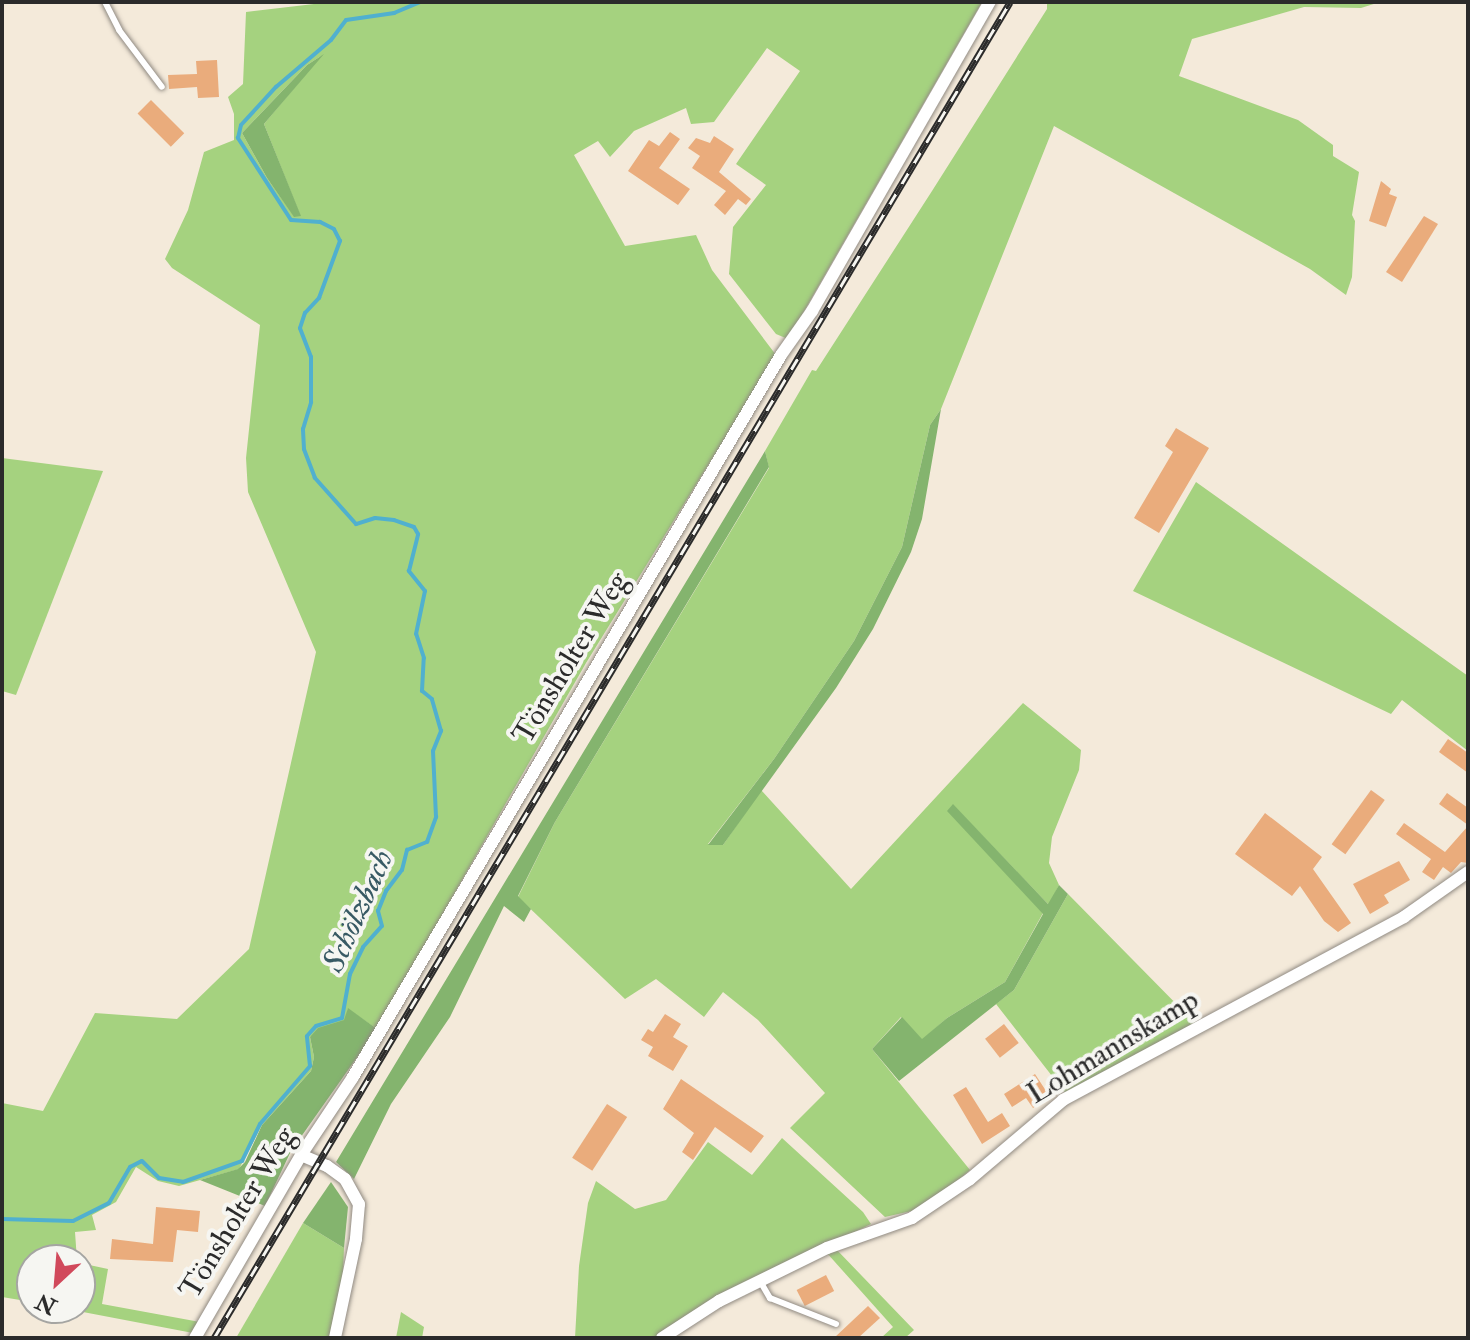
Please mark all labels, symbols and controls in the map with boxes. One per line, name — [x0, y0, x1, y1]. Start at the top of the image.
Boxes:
street label: Tönsholter Weg — [506, 566, 636, 750]
water label: Schölzbach — [314, 844, 402, 978]
street label: Lohmannskamp — [1021, 982, 1205, 1112]
street label: Tönsholter Weg — [173, 1121, 303, 1305]
north arrow — [16, 1244, 96, 1324]
text: N — [31, 1287, 61, 1321]

